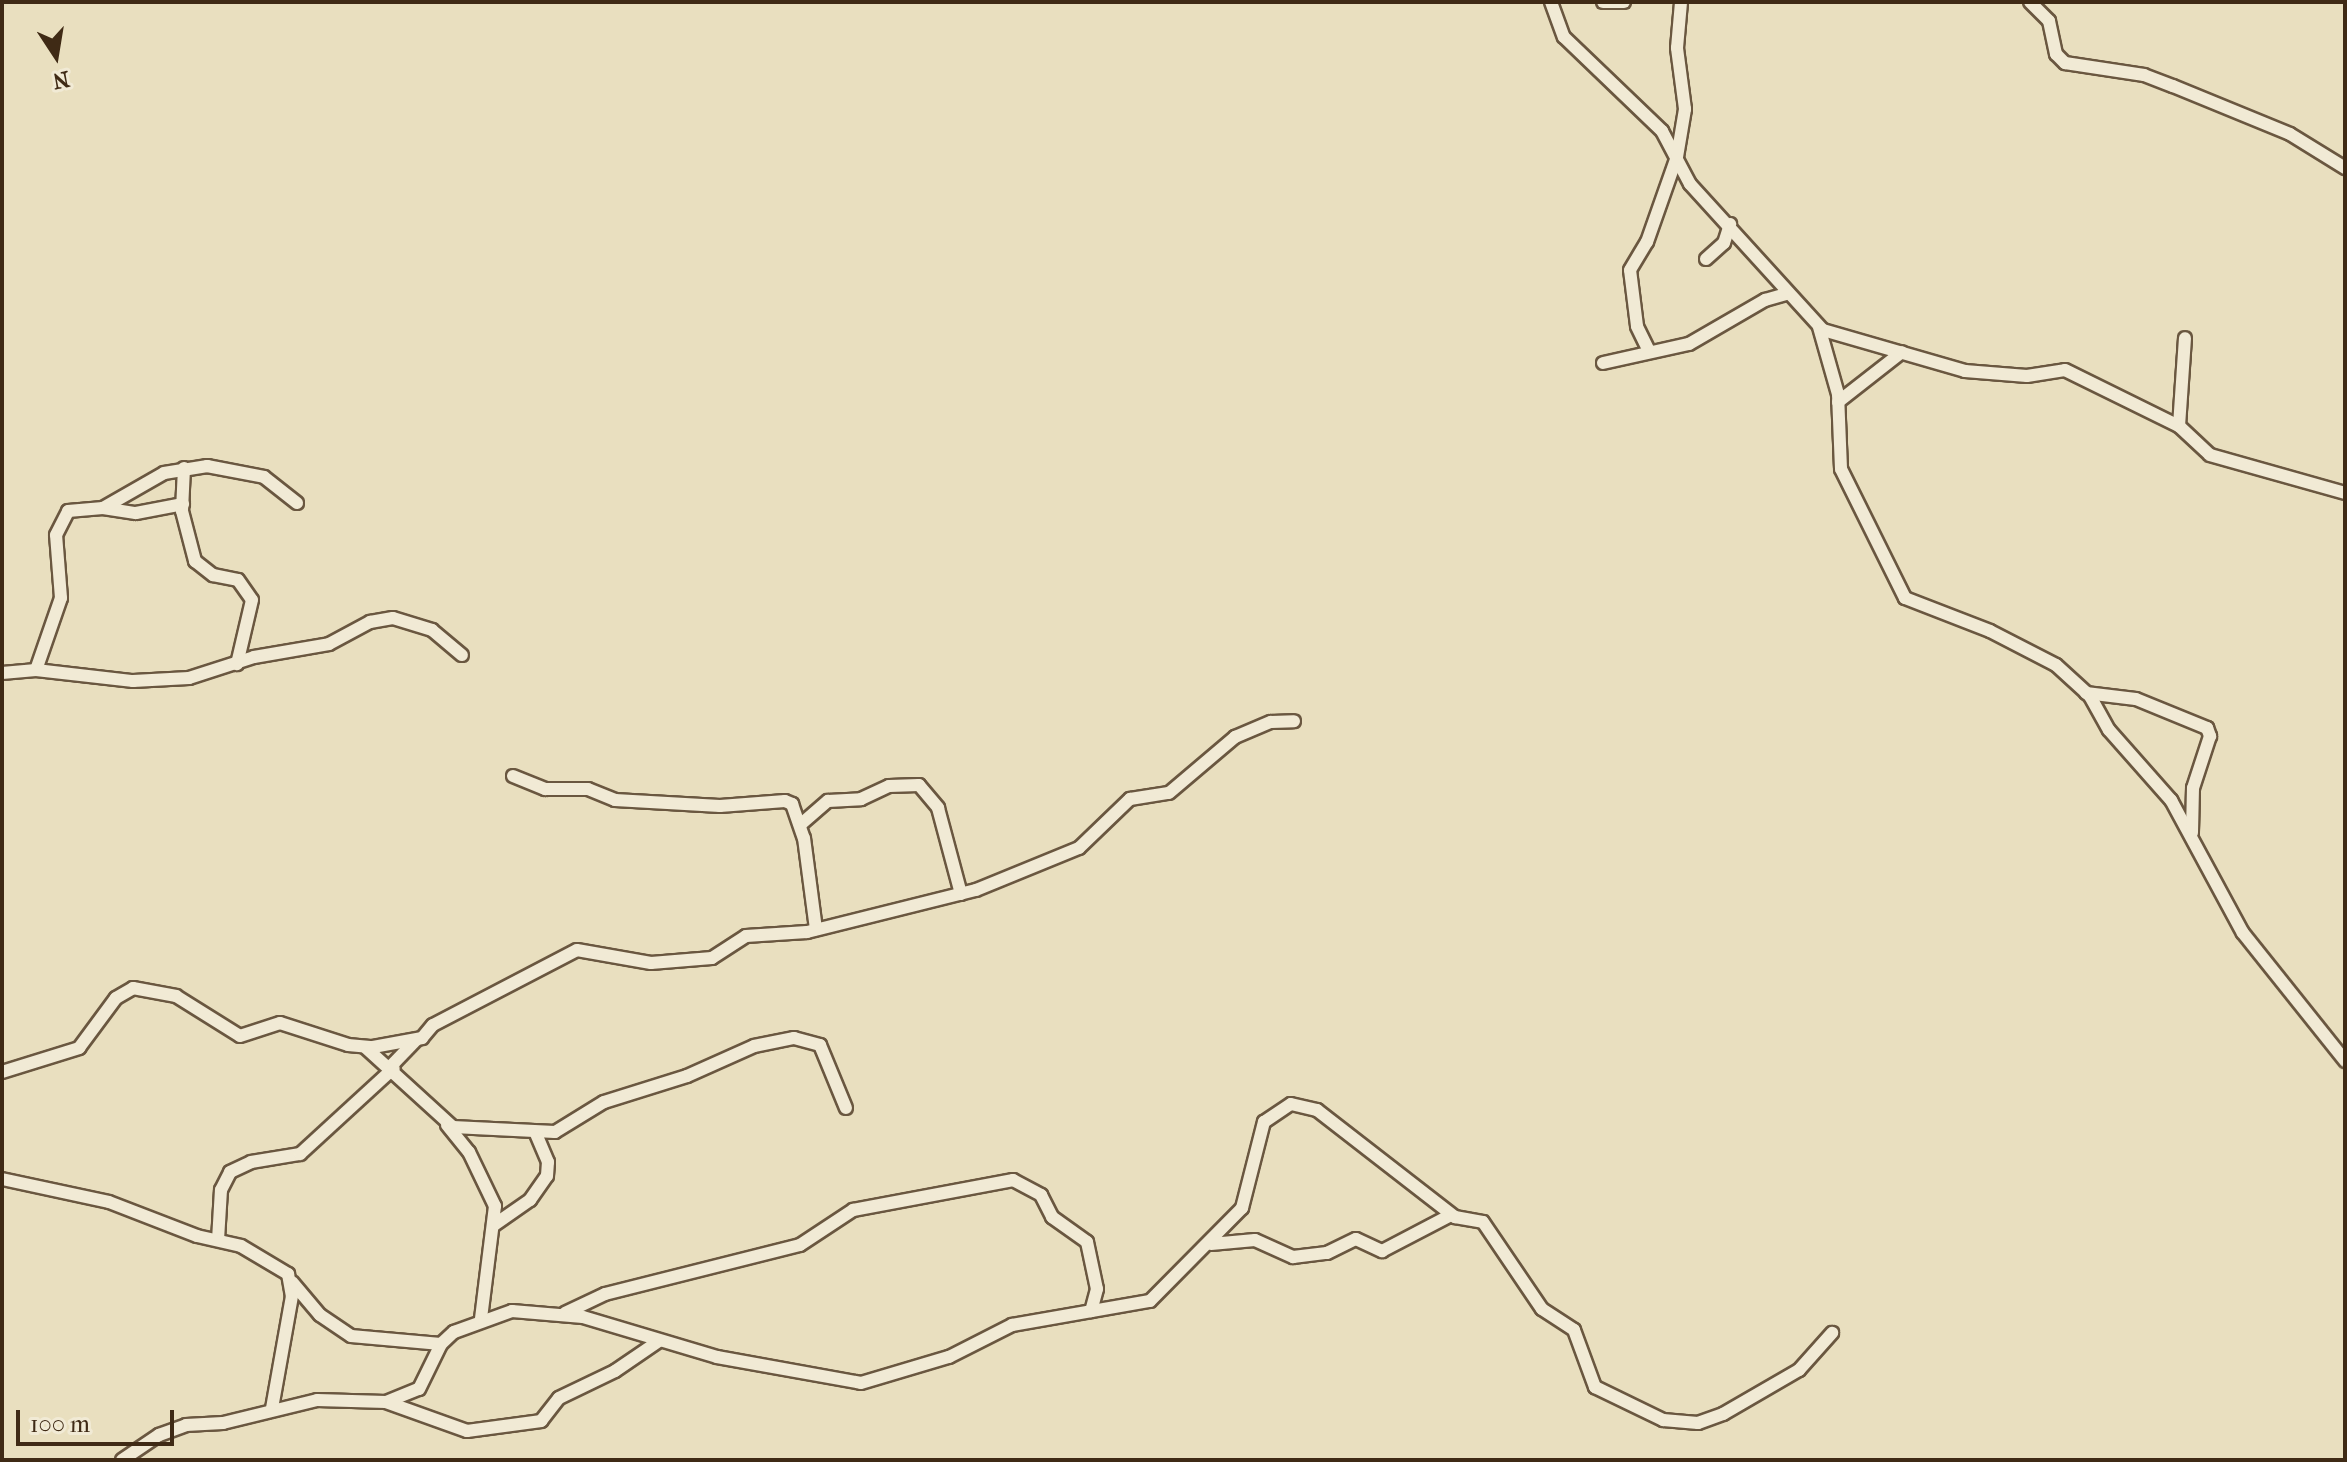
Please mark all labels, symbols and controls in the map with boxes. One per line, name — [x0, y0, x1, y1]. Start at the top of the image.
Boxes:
north arrow — [16, 16, 96, 96]
text: N — [50, 65, 72, 94]
scale bar — [20, 1394, 178, 1444]
text: 100 m — [30, 1410, 90, 1438]

